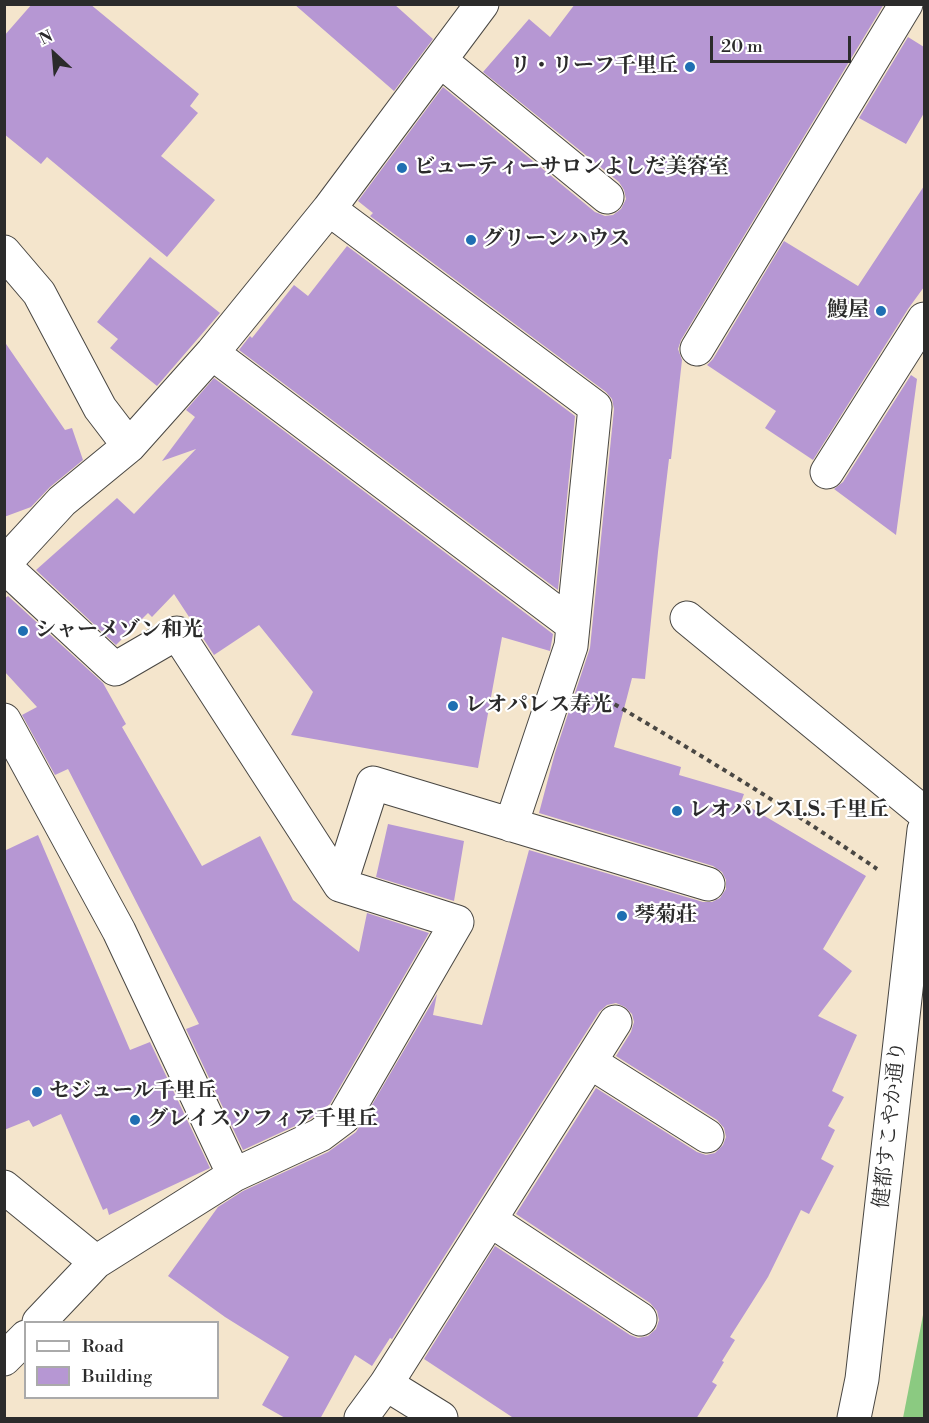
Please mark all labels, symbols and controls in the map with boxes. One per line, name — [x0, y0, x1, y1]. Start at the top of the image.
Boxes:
north arrow — [24, 24, 84, 84]
scale bar — [713, 24, 854, 62]
text: N — [36, 26, 56, 50]
text: 20 m — [721, 35, 763, 58]
place label: リ・リーフ千里丘 — [510, 54, 678, 80]
marker: リ・リーフ千里丘 — [683, 60, 697, 74]
place label: ビューティーサロンよしだ美容室 — [414, 155, 729, 181]
marker: ビューティーサロンよしだ美容室 — [395, 161, 409, 175]
place label: グリーンハウス — [483, 227, 630, 253]
marker: グリーンハウス — [464, 233, 478, 247]
place label: 鰻屋 — [827, 298, 869, 324]
marker: 鰻屋 — [874, 304, 888, 318]
place label: シャーメゾン和光 — [35, 618, 203, 644]
marker: シャーメゾン和光 — [16, 624, 30, 638]
place label: レオパレス寿光 — [465, 693, 612, 719]
marker: レオパレス寿光 — [446, 699, 460, 713]
place label: レオパレスI.S.千里丘 — [689, 798, 889, 824]
marker: レオパレスI.S.千里丘 — [670, 804, 684, 818]
place label: 琴菊荘 — [634, 903, 697, 929]
marker: 琴菊荘 — [615, 909, 629, 923]
street label: 健都すこやか通り — [870, 1040, 912, 1210]
place label: セジュール千里丘 — [49, 1079, 217, 1105]
marker: セジュール千里丘 — [30, 1085, 44, 1099]
place label: グレイスソフィア千里丘 — [147, 1107, 378, 1133]
marker: グレイスソフィア千里丘 — [128, 1113, 142, 1127]
legend — [24, 1321, 219, 1399]
text: Road — [82, 1335, 124, 1358]
text: Building — [82, 1365, 152, 1388]

